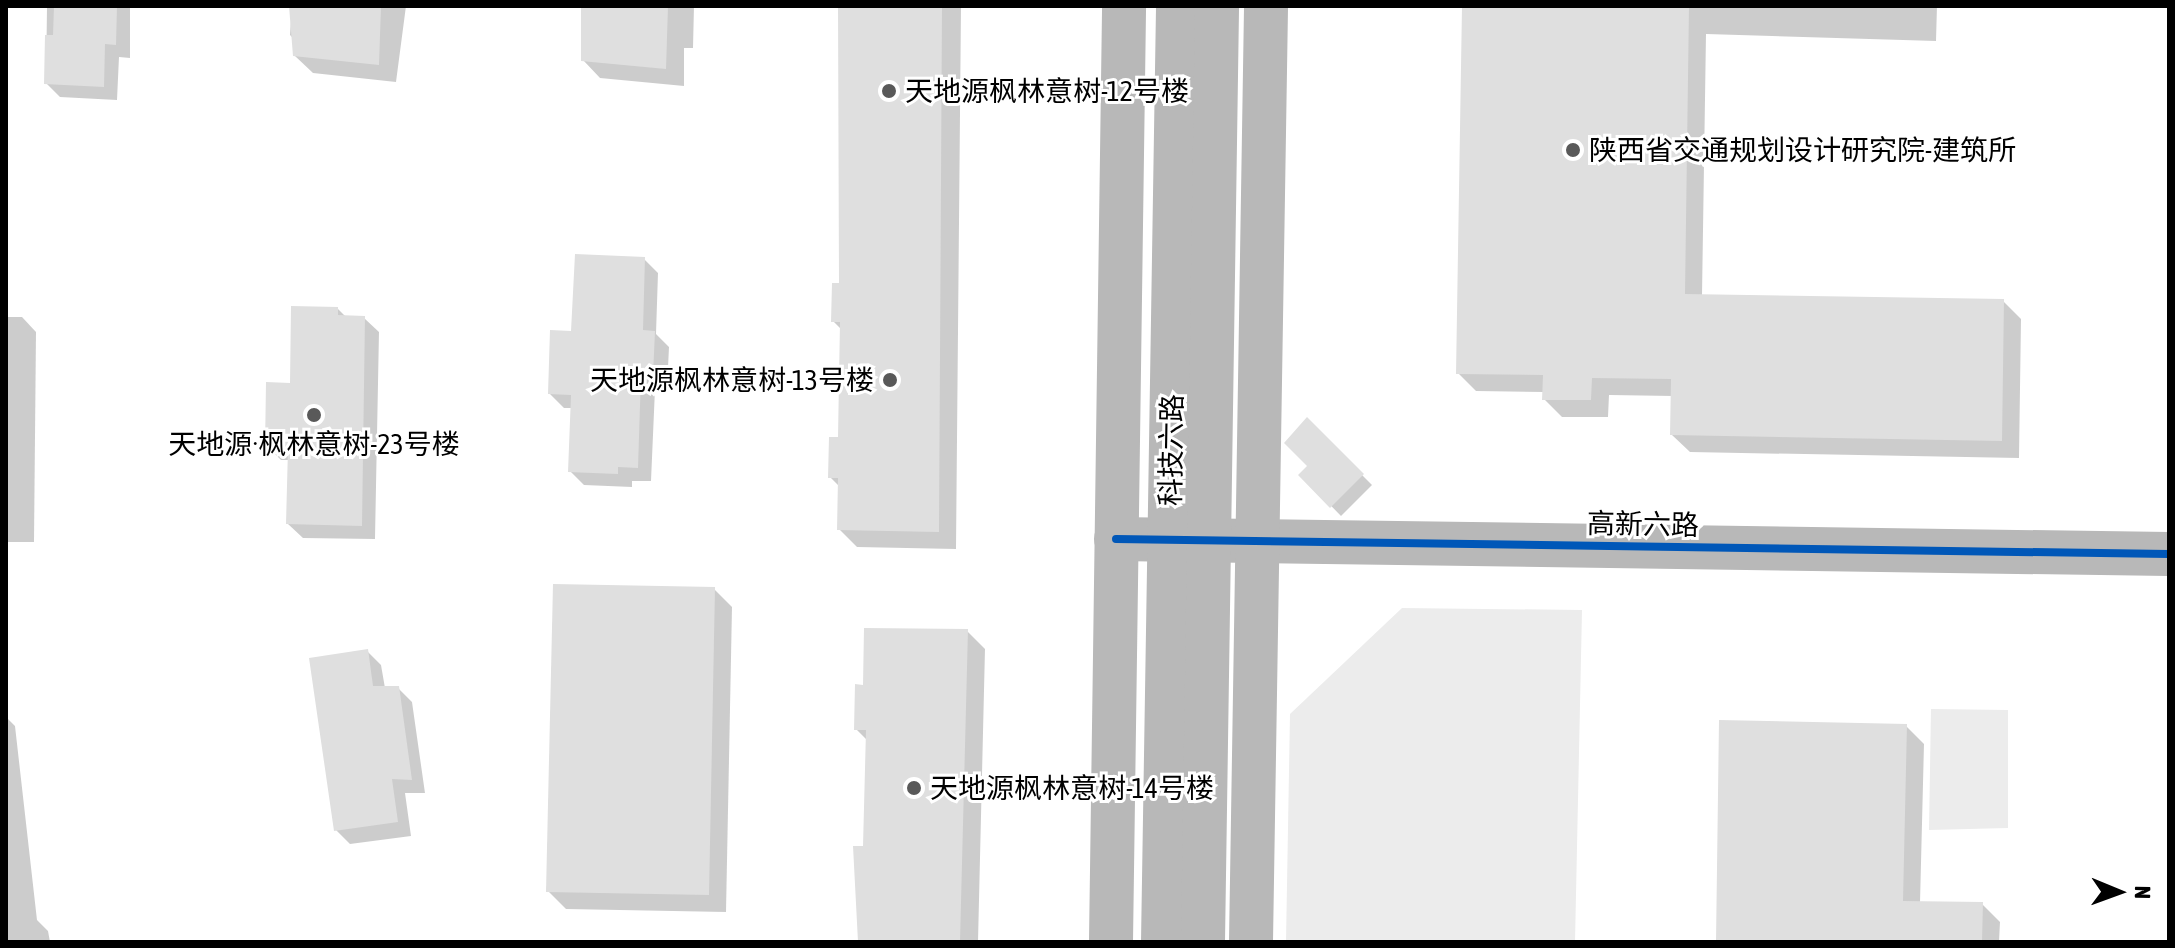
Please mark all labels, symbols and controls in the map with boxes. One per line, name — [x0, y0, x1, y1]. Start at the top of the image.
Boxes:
place label: 天地源枫林意树-12号楼 — [905, 74, 1189, 108]
marker: 天地源枫林意树-12号楼 — [880, 82, 898, 100]
place label: 陕西省交通规划设计研究院-建筑所 — [1589, 133, 2016, 167]
marker: 陕西省交通规划设计研究院-建筑所 — [1564, 141, 1582, 159]
place label: 天地源枫林意树-13号楼 — [590, 363, 874, 397]
marker: 天地源枫林意树-13号楼 — [881, 371, 899, 389]
street label: 科技六路 — [1153, 394, 1189, 506]
marker: 天地源·枫林意树-23号楼 — [305, 406, 323, 424]
place label: 天地源·枫林意树-23号楼 — [168, 427, 460, 461]
street label: 高新六路 — [1587, 506, 1699, 542]
place label: 天地源枫林意树-14号楼 — [930, 771, 1214, 805]
marker: 天地源枫林意树-14号楼 — [905, 779, 923, 797]
north arrow — [2079, 852, 2159, 932]
text: N — [2130, 886, 2156, 899]

